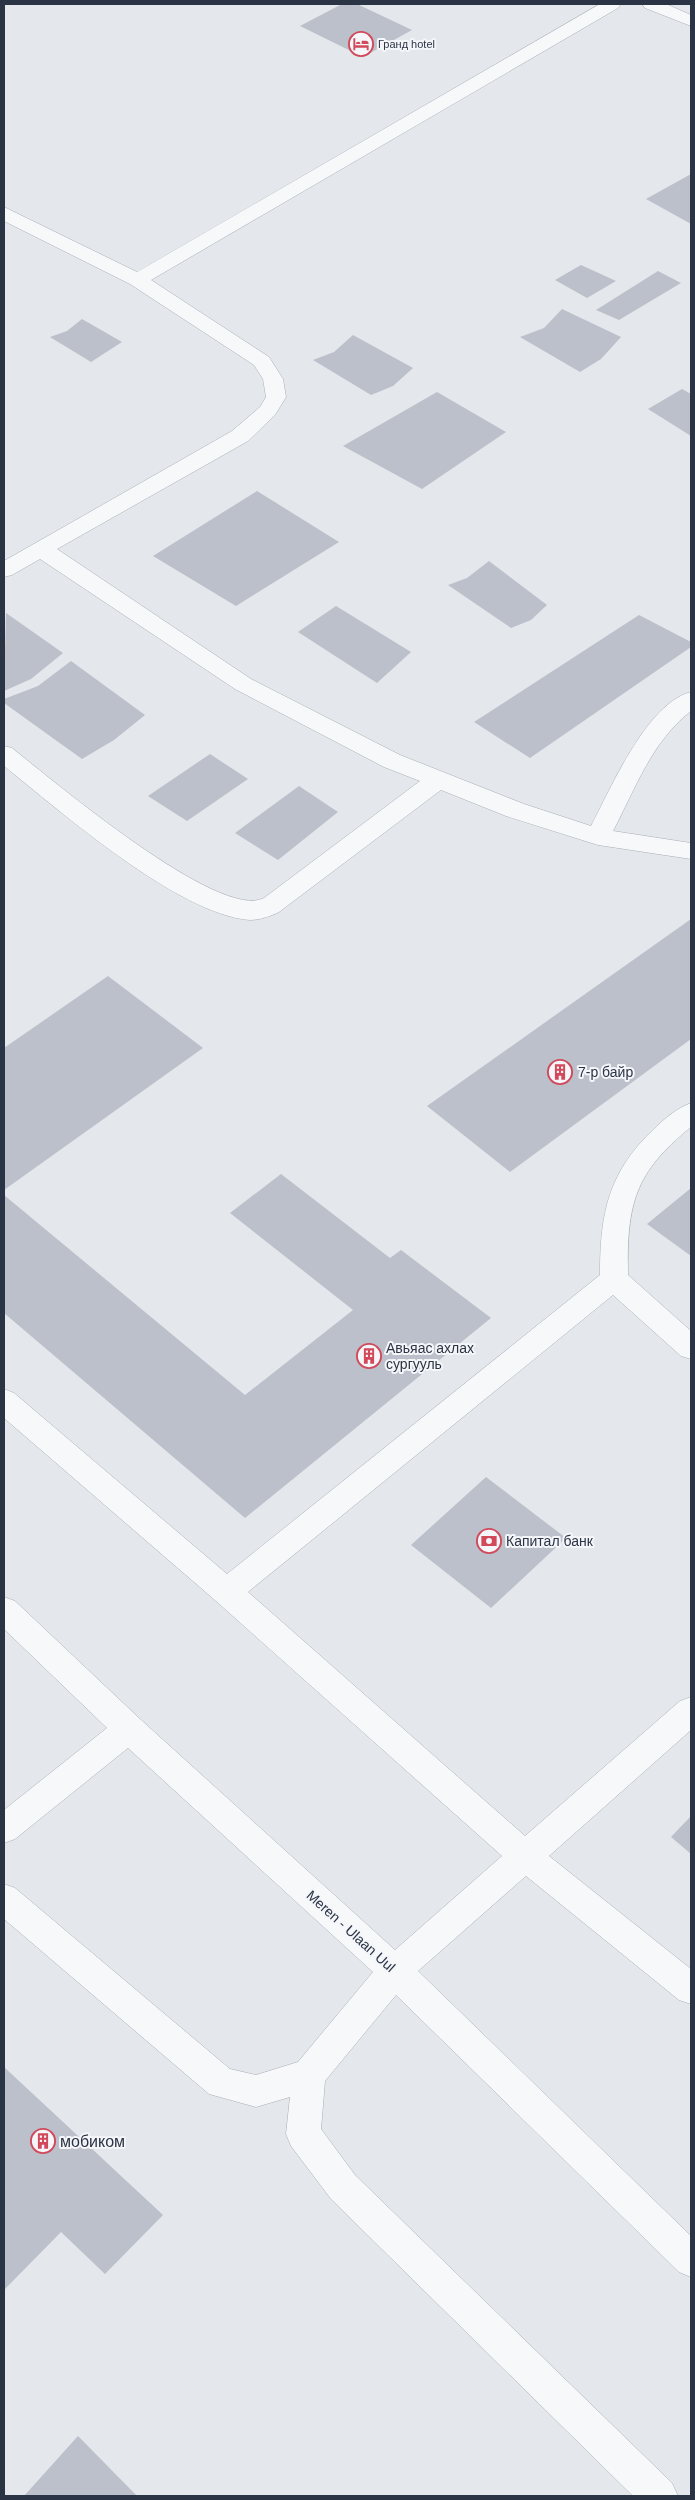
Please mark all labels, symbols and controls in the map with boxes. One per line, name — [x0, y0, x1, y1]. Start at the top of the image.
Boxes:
hotel icon: Гранд hotel — [348, 31, 374, 57]
place label: Гранд hotel — [378, 38, 435, 50]
building icon: 7-р байр — [547, 1059, 573, 1085]
place label: 7-р байр — [578, 1064, 633, 1080]
place label: Авьяас ахлах сургууль — [386, 1340, 474, 1372]
building icon: Авьяас ахлах сургууль — [356, 1343, 382, 1369]
bank icon: Капитал банк — [476, 1528, 502, 1554]
place label: Капитал банк — [506, 1533, 594, 1549]
street label: Meren - Ulaan Uul — [303, 1887, 399, 1975]
building icon: мобиком — [30, 2128, 56, 2154]
place label: мобиком — [60, 2133, 125, 2150]

